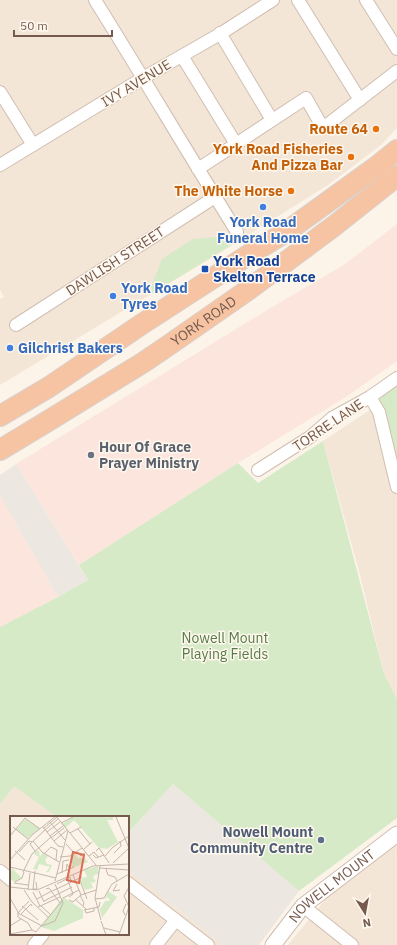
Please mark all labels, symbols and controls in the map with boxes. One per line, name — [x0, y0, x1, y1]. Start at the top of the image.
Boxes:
scale bar — [14, 12, 112, 38]
text: 50 m — [20, 18, 48, 33]
street label: IVY AVENUE — [98, 55, 174, 111]
place label: Route 64 — [309, 120, 368, 138]
marker: Route 64 — [371, 124, 381, 134]
place label: York Road Fisheries And Pizza Bar — [213, 140, 343, 174]
marker: York Road Fisheries And Pizza Bar — [346, 152, 356, 162]
place label: The White Horse — [174, 182, 283, 200]
marker: The White Horse — [286, 186, 296, 196]
marker: York Road Funeral Home — [258, 202, 268, 212]
place label: York Road Funeral Home — [217, 213, 309, 247]
street label: DAWLISH STREET — [62, 222, 168, 300]
place label: York Road Skelton Terrace — [213, 252, 316, 286]
marker: York Road Skelton Terrace — [200, 264, 210, 274]
place label: York Road Tyres — [121, 279, 188, 313]
marker: York Road Tyres — [108, 291, 118, 301]
street label: YORK ROAD — [167, 292, 240, 350]
place label: Gilchrist Bakers — [18, 339, 123, 357]
marker: Gilchrist Bakers — [5, 343, 15, 353]
street label: TORRE LANE — [289, 395, 367, 455]
place label: Hour Of Grace Prayer Ministry — [99, 438, 199, 472]
marker: Hour Of Grace Prayer Ministry — [86, 450, 96, 460]
park label: Nowell Mount Playing Fields — [182, 629, 269, 663]
inset map — [10, 816, 129, 935]
place label: Nowell Mount Community Centre — [190, 823, 313, 857]
marker: Nowell Mount Community Centre — [316, 835, 326, 845]
street label: NOWELL MOUNT — [287, 846, 379, 928]
north arrow — [345, 893, 385, 933]

